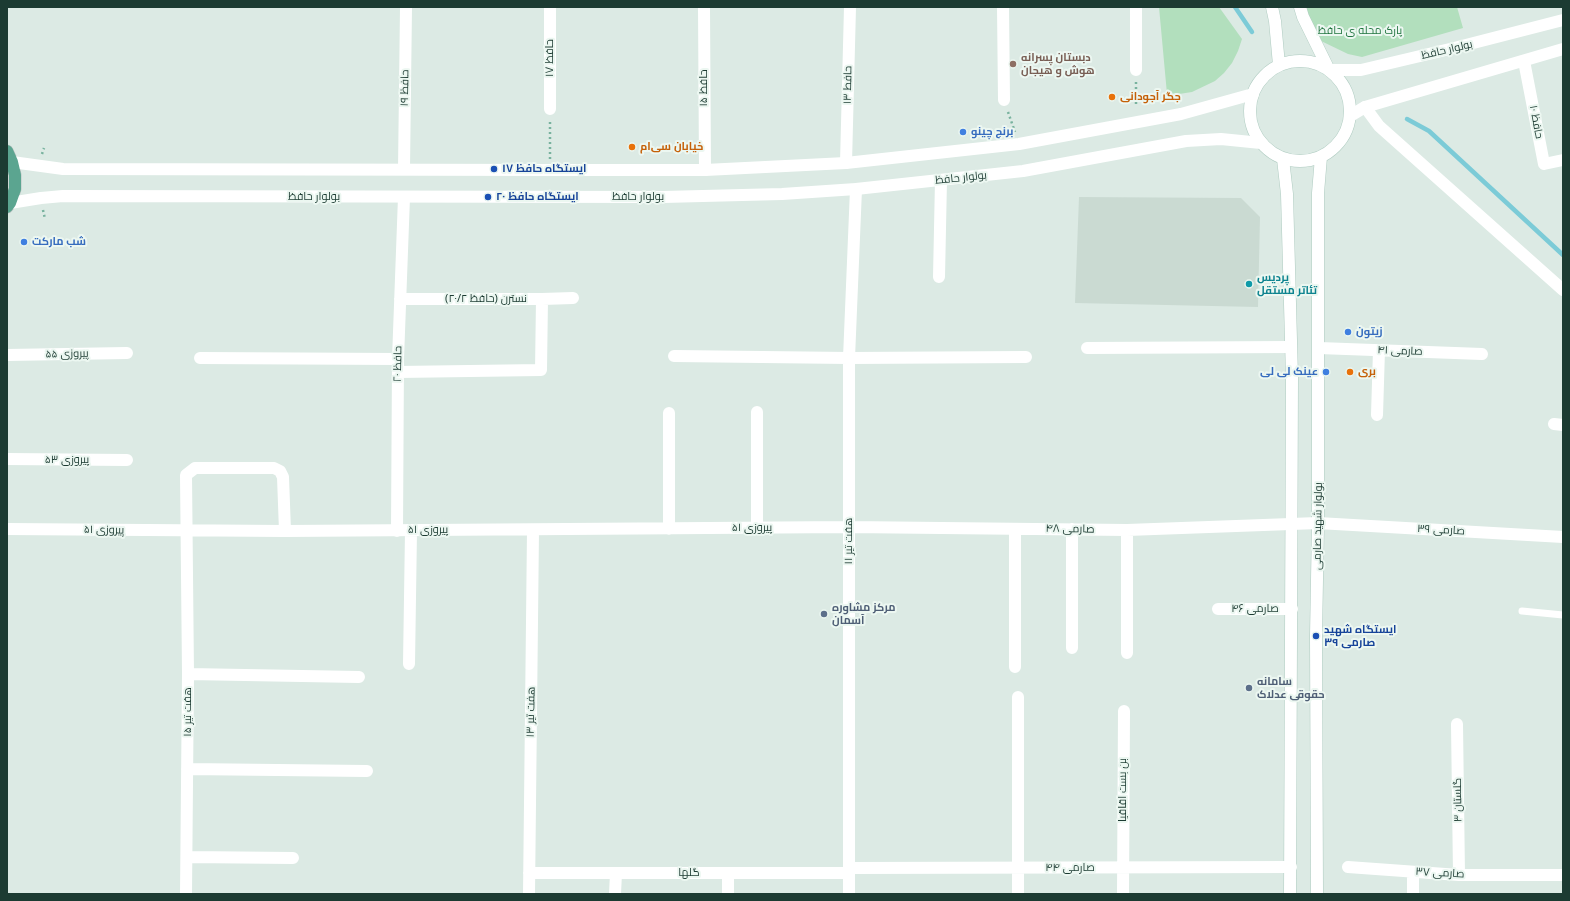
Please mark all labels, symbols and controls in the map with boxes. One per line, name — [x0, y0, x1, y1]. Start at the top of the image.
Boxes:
park label: پارک محله ی حافظ — [1318, 24, 1402, 38]
street label: بولوار حافظ — [1420, 38, 1474, 62]
street label: حافظ ۱۷ — [543, 39, 557, 77]
place label: دبستان پسرانه هوش و هیجان — [1021, 51, 1095, 77]
marker: دبستان پسرانه هوش و هیجان — [1008, 59, 1018, 69]
street label: حافط ۱۳ — [841, 66, 855, 104]
street label: حافظ ۱۵ — [697, 69, 711, 107]
street label: حافظ ۱۹ — [398, 70, 412, 106]
place label: جگر آجودانی — [1120, 90, 1181, 104]
marker: جگر آجودانی — [1107, 92, 1117, 102]
street label: حافظ ۱۰ — [1526, 104, 1546, 140]
place label: برنج چینو — [971, 125, 1013, 139]
marker: برنج چینو — [958, 127, 968, 137]
place label: خیابان سی‌ام — [640, 140, 703, 154]
marker: خیابان سی‌ام — [627, 142, 637, 152]
place label: ایستگاه حافظ ۱۷ — [502, 162, 586, 176]
marker: ایستگاه حافظ ۱۷ — [489, 164, 499, 174]
street label: بولوار حافظ — [934, 169, 988, 187]
street label: بولوار حافظ — [288, 190, 340, 204]
place label: ایستگاه حافظ ۲۰ — [496, 190, 579, 204]
street label: بولوار حافظ — [612, 190, 664, 204]
marker: ایستگاه حافظ ۲۰ — [483, 192, 493, 202]
place label: شب مارکت — [32, 235, 86, 249]
marker: شب مارکت — [19, 237, 29, 247]
place label: پردیس تئاتر مستقل — [1257, 271, 1317, 297]
marker: پردیس تئاتر مستقل — [1244, 279, 1254, 289]
street label: نسترن (حافظ ۲۰/۲) — [445, 292, 527, 306]
place label: زیتون — [1356, 325, 1383, 339]
marker: زیتون — [1343, 327, 1353, 337]
street label: صارمی ۴۱ — [1377, 344, 1423, 358]
street label: حافظ ۲۰ — [391, 346, 405, 382]
street label: پیروزی ۵۵ — [45, 347, 89, 361]
place label: عینک لی لی — [1260, 365, 1318, 379]
place label: بری — [1358, 365, 1376, 379]
marker: عینک لی لی — [1321, 367, 1331, 377]
marker: بری — [1345, 367, 1355, 377]
street label: پیروزی ۵۳ — [45, 453, 89, 467]
street label: بولوار شهید صارمی — [1311, 482, 1325, 570]
street label: هفت تیر ۱۱ — [842, 518, 856, 564]
street label: پیروزی ۵۱ — [732, 521, 772, 535]
street label: صارمی ۴۸ — [1045, 522, 1095, 536]
street label: صارمی ۳۹ — [1417, 522, 1465, 538]
street label: پیروزی ۵۱ — [84, 523, 124, 537]
street label: پیروزی ۵۱ — [408, 523, 448, 537]
place label: مرکز مشاوره آسمان — [832, 601, 896, 627]
street label: صارمی ۴۶ — [1231, 602, 1279, 616]
marker: مرکز مشاوره آسمان — [819, 609, 829, 619]
place label: ایستگاه شهید صارمی ۳۹ — [1324, 623, 1396, 649]
marker: ایستگاه شهید صارمی ۳۹ — [1311, 631, 1321, 641]
place label: سامانه حقوقی عدلاک — [1257, 675, 1325, 701]
marker: سامانه حقوقی عدلاک — [1244, 683, 1254, 693]
street label: هفت تیر ۱۳ — [524, 686, 538, 738]
street label: هفت تیر ۱۵ — [181, 687, 195, 737]
street label: بن بست اقاقیا — [1116, 758, 1130, 822]
street label: گلستان ۳ — [1451, 778, 1465, 822]
street label: صارمی ۴۴ — [1045, 861, 1095, 875]
street label: صارمی ۳۷ — [1415, 865, 1465, 881]
street label: گلها — [678, 866, 700, 880]

